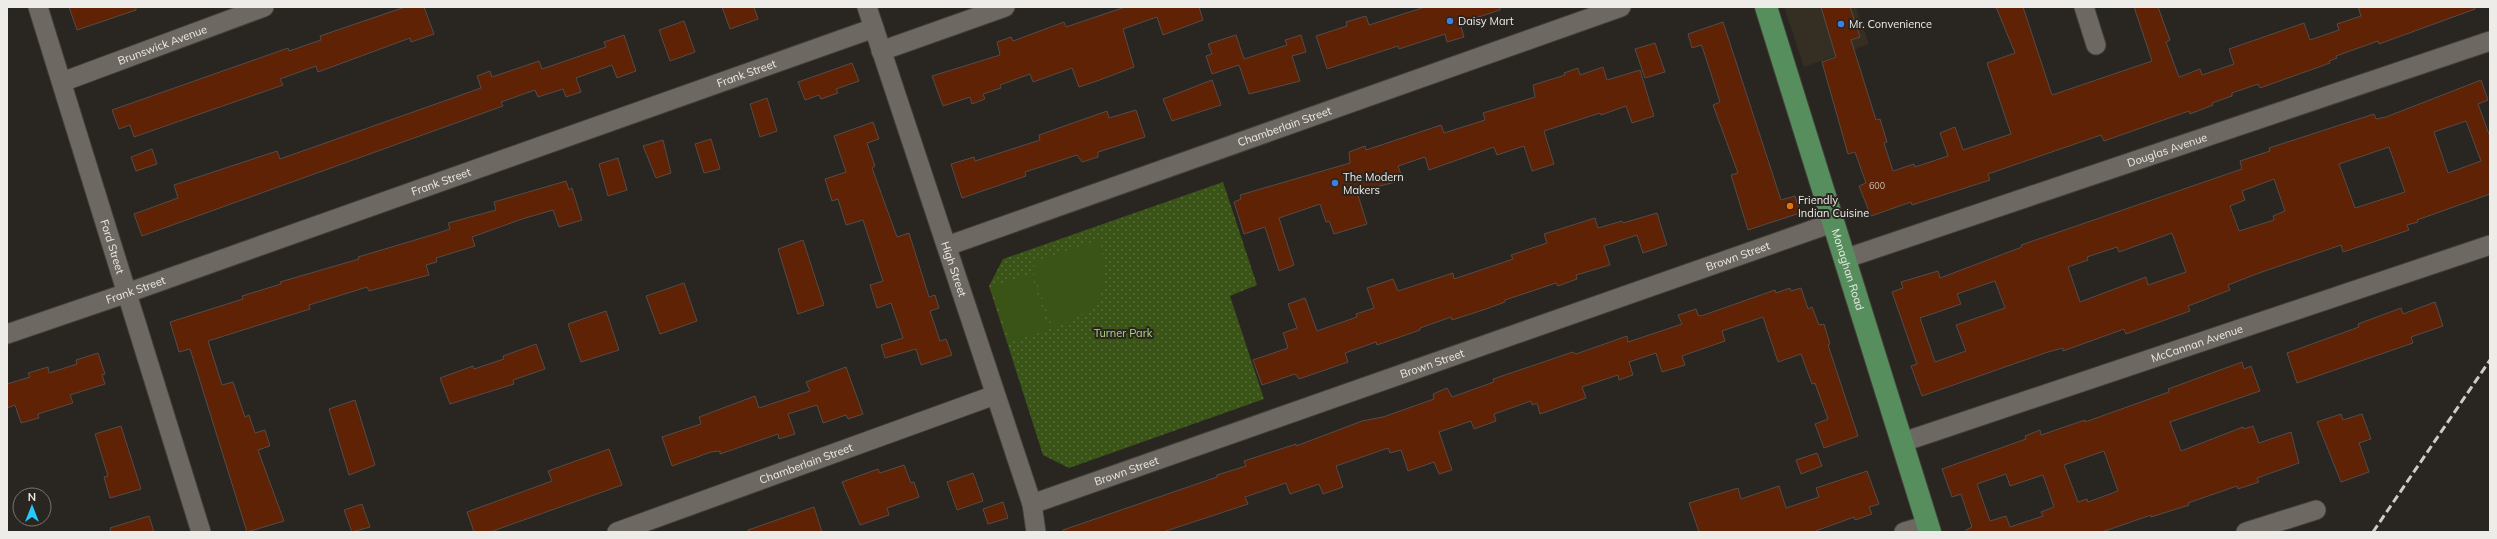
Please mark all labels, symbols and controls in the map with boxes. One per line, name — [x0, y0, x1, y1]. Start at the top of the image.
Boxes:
place label: Daisy Mart — [1458, 14, 1514, 28]
marker: Daisy Mart — [1445, 16, 1455, 26]
place label: Mr. Convenience — [1849, 17, 1932, 31]
marker: Mr. Convenience — [1836, 19, 1846, 29]
street label: Brunswick Avenue — [116, 22, 209, 68]
street label: Frank Street — [715, 56, 778, 90]
street label: Chamberlain Street — [1236, 103, 1333, 149]
street label: Douglas Avenue — [2125, 130, 2209, 170]
street label: Frank Street — [409, 165, 473, 199]
place label: The Modern Makers — [1343, 170, 1404, 197]
marker: The Modern Makers — [1330, 178, 1340, 188]
house number: 600 — [1869, 180, 1885, 191]
place label: Friendly Indian Cuisine — [1798, 193, 1869, 220]
marker: Friendly Indian Cuisine — [1785, 201, 1795, 211]
street label: Ford Street — [97, 218, 127, 276]
street label: Monaghan Road — [1829, 227, 1867, 312]
street label: Brown Street — [1704, 238, 1772, 274]
street label: High Street — [938, 239, 970, 299]
street label: Frank Street — [104, 273, 167, 307]
street label: McCannan Avenue — [2149, 321, 2245, 365]
park label: Turner Park — [1094, 326, 1153, 340]
street label: Brown Street — [1398, 346, 1466, 381]
street label: Chamberlain Street — [757, 440, 855, 487]
street label: Brown Street — [1092, 453, 1160, 489]
north arrow — [12, 487, 52, 527]
text: N — [28, 490, 36, 504]

